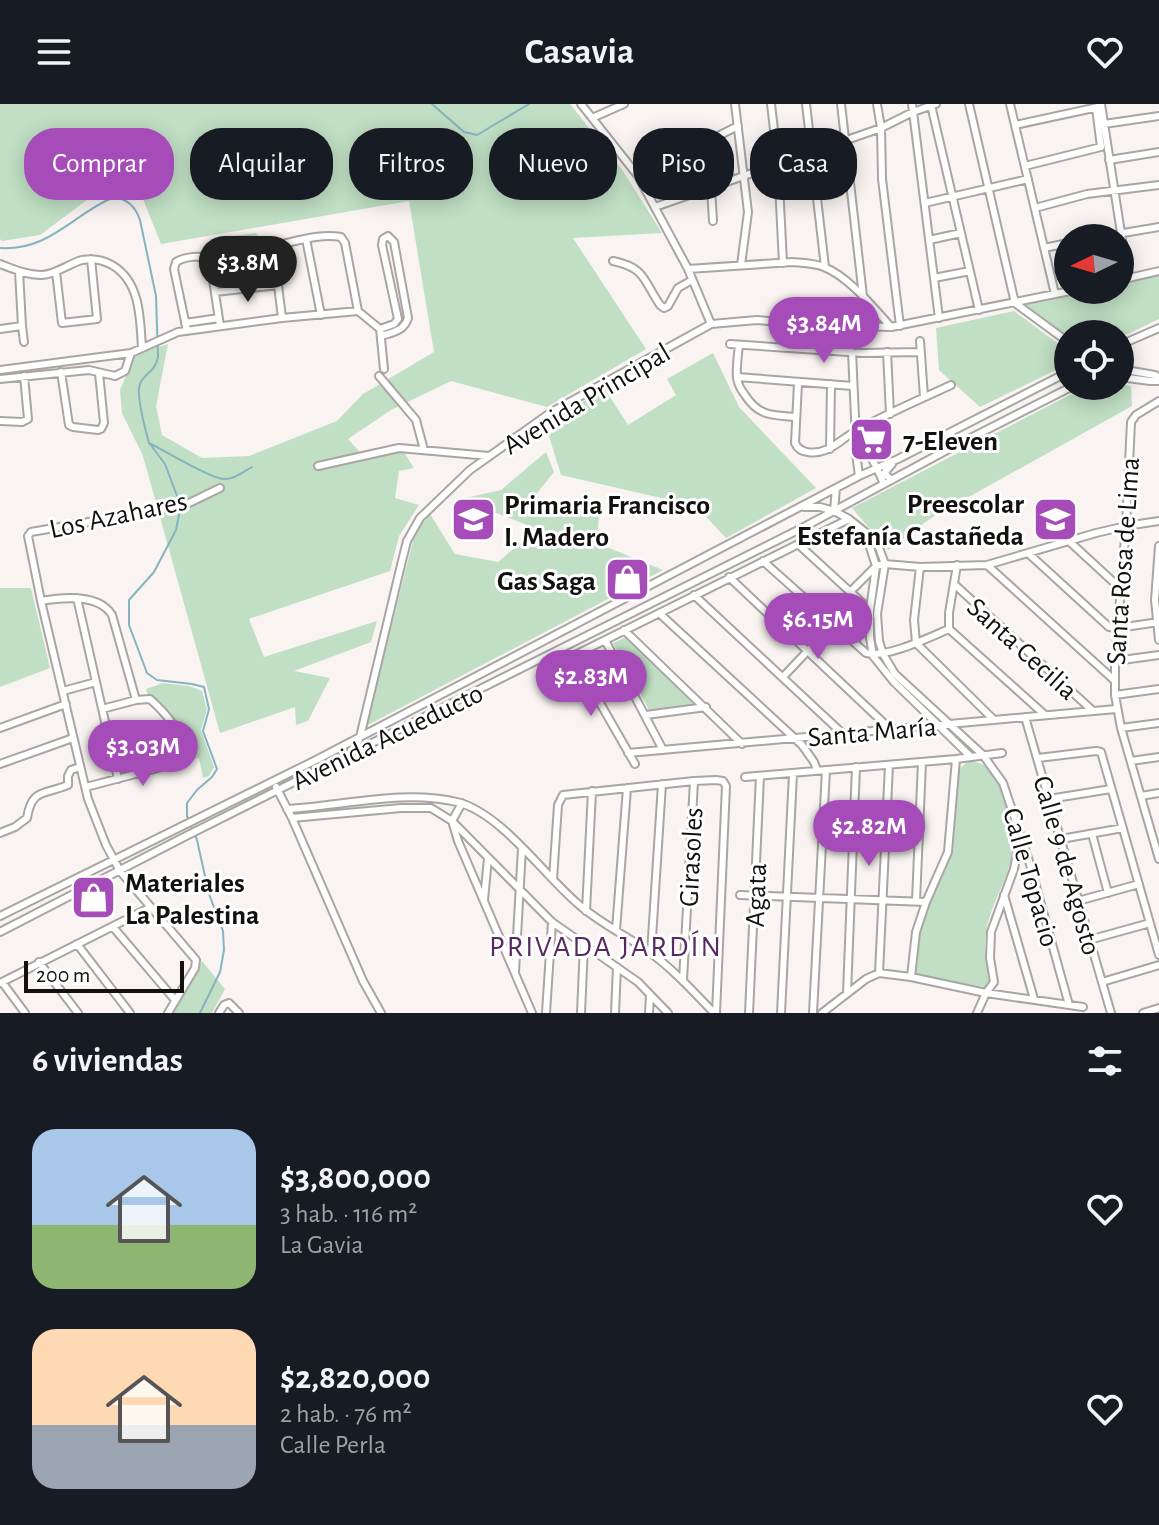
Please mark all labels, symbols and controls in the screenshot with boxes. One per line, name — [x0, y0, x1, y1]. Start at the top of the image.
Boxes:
icon: menu — [32, 30, 76, 74]
icon: heart — [1083, 30, 1127, 74]
text: Casavia — [525, 34, 634, 70]
chip: Comprar — [24, 128, 174, 200]
chip: Alquilar — [190, 128, 333, 200]
chip: Filtros — [349, 128, 473, 200]
chip: Nuevo — [489, 128, 617, 200]
chip: Piso — [633, 128, 734, 200]
chip: Casa — [750, 128, 857, 200]
north arrow — [1054, 224, 1134, 304]
map controls — [1054, 224, 1134, 400]
pin: $3.8M — [192, 236, 304, 304]
text: $3.8M — [217, 249, 279, 275]
pin: $3.84M — [759, 297, 889, 365]
text: $3.84M — [786, 310, 862, 336]
button: locate — [1054, 320, 1134, 400]
street label: Avenida Principal — [499, 339, 675, 460]
supermarket icon: 7-Eleven — [848, 416, 896, 464]
place label: 7-Eleven — [903, 428, 998, 456]
street label: Santa Rosa de Lima — [1103, 456, 1145, 666]
street label: Los Azahares — [47, 488, 190, 544]
place label: Preescolar Estefanía Castañeda — [797, 491, 1024, 551]
place label: Primaria Francisco I. Madero — [504, 492, 710, 552]
school or university icon: Preescolar Estefanía Castañeda — [1031, 495, 1079, 543]
school or university icon: Primaria Francisco I. Madero — [449, 496, 497, 544]
shop icon: Gas Saga — [603, 556, 651, 604]
place label: Gas Saga — [497, 568, 596, 596]
pin: $6.15M — [753, 593, 883, 661]
street label: Santa Cecilia — [961, 593, 1082, 706]
text: $6.15M — [782, 606, 854, 632]
pin: $2.83M — [526, 650, 656, 718]
text: $2.83M — [554, 663, 628, 689]
street label: Avenida Acueducto — [288, 679, 488, 796]
street label: Santa María — [806, 713, 938, 753]
pin: $3.03M — [78, 720, 208, 788]
text: $3.03M — [106, 733, 180, 759]
street label: Calle 9 de Agosto — [1027, 773, 1105, 958]
pin: $2.82M — [804, 800, 934, 868]
street label: Calle Topacio — [997, 805, 1063, 950]
street label: Girasoles — [675, 807, 709, 908]
text: $2.82M — [831, 813, 907, 839]
street label: Agata — [742, 862, 772, 928]
place label: Materiales La Palestina — [125, 870, 260, 930]
shop icon: Materiales La Palestina — [70, 874, 118, 922]
district label: PRIVADA JARDÍN — [489, 930, 723, 962]
scale bar — [24, 957, 184, 993]
text: 200 m — [36, 964, 90, 986]
icon: filters — [1083, 1039, 1127, 1083]
text: 6 viviendas — [32, 1044, 183, 1078]
icon: home — [96, 1161, 192, 1257]
text: $3,800,000 — [280, 1161, 431, 1195]
icon: heart — [1083, 1187, 1127, 1231]
text: 3 hab. · 116 m² — [280, 1201, 417, 1227]
text: La Gavia — [280, 1232, 363, 1258]
icon: home — [96, 1361, 192, 1457]
text: $2,820,000 — [280, 1361, 431, 1395]
icon: heart — [1083, 1387, 1127, 1431]
text: 2 hab. · 76 m² — [280, 1401, 412, 1427]
text: Calle Perla — [280, 1432, 386, 1458]

